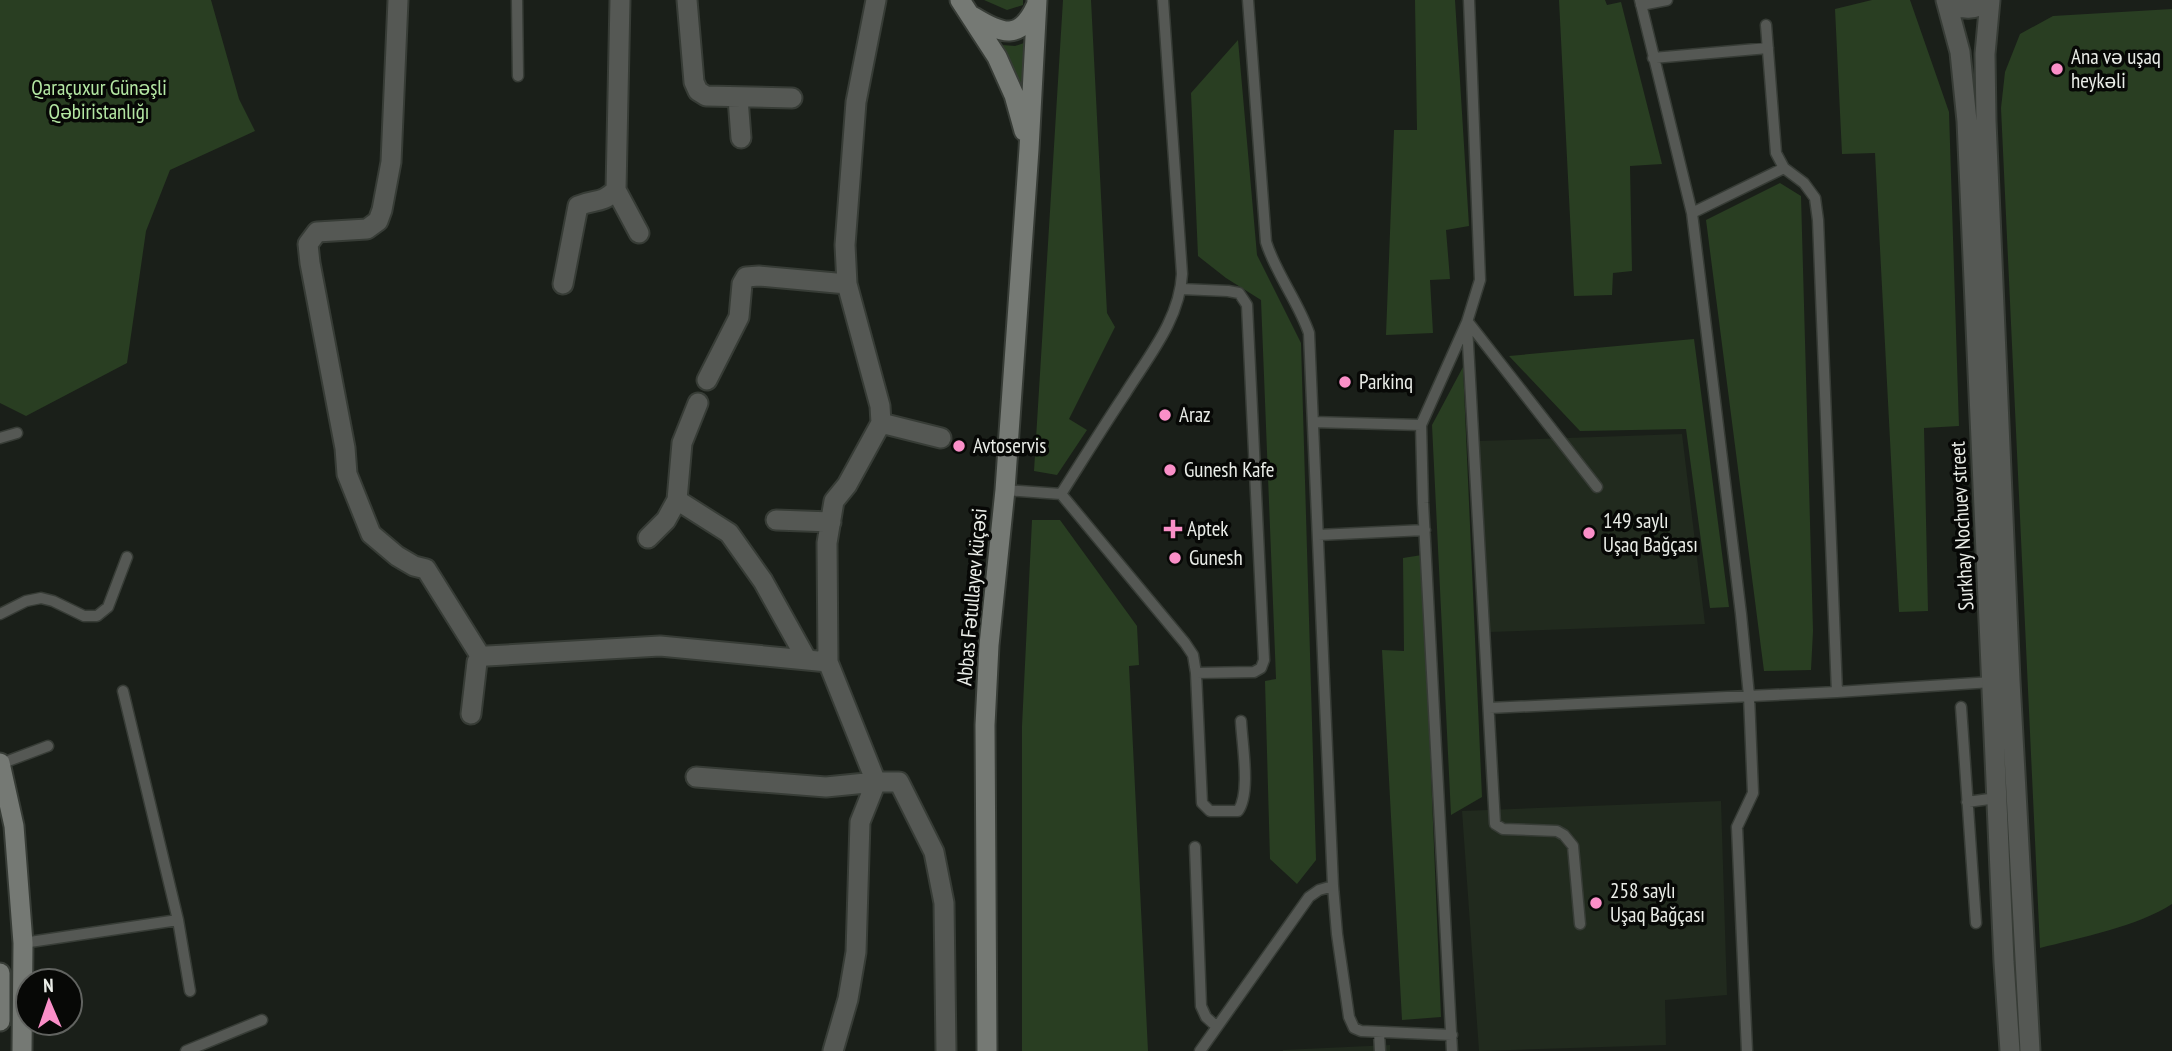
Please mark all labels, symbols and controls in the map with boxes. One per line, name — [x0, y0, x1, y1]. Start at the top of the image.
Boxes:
place label: Ana və uşaq heykəli — [2071, 43, 2161, 94]
marker: Ana və uşaq heykəli — [2049, 61, 2065, 77]
park label: Qaraçuxur Günəşli Qəbiristanlığı — [31, 74, 167, 125]
place label: Parkinq — [1359, 368, 1413, 395]
marker: Parkinq — [1337, 374, 1353, 390]
place label: Araz — [1179, 401, 1211, 428]
marker: Araz — [1157, 407, 1173, 423]
place label: Avtoservis — [973, 432, 1046, 459]
marker: Avtoservis — [951, 438, 967, 454]
street label: Surkhay Nochuev street — [1944, 440, 1979, 611]
place label: Gunesh Kafe — [1184, 456, 1274, 483]
marker: Gunesh Kafe — [1162, 462, 1178, 478]
street label: Abbas Fətullayev küçəsi — [950, 507, 993, 687]
place label: 149 saylı Uşaq Bağçası — [1603, 507, 1698, 558]
place label: Aptek — [1187, 515, 1229, 542]
marker: Aptek — [1165, 521, 1181, 537]
marker: 149 saylı Uşaq Bağçası — [1581, 525, 1597, 541]
place label: Gunesh — [1189, 544, 1243, 571]
marker: Gunesh — [1167, 550, 1183, 566]
place label: 258 saylı Uşaq Bağçası — [1610, 877, 1705, 928]
marker: 258 saylı Uşaq Bağçası — [1588, 895, 1604, 911]
north arrow — [14, 967, 84, 1037]
text: N — [43, 973, 54, 997]

